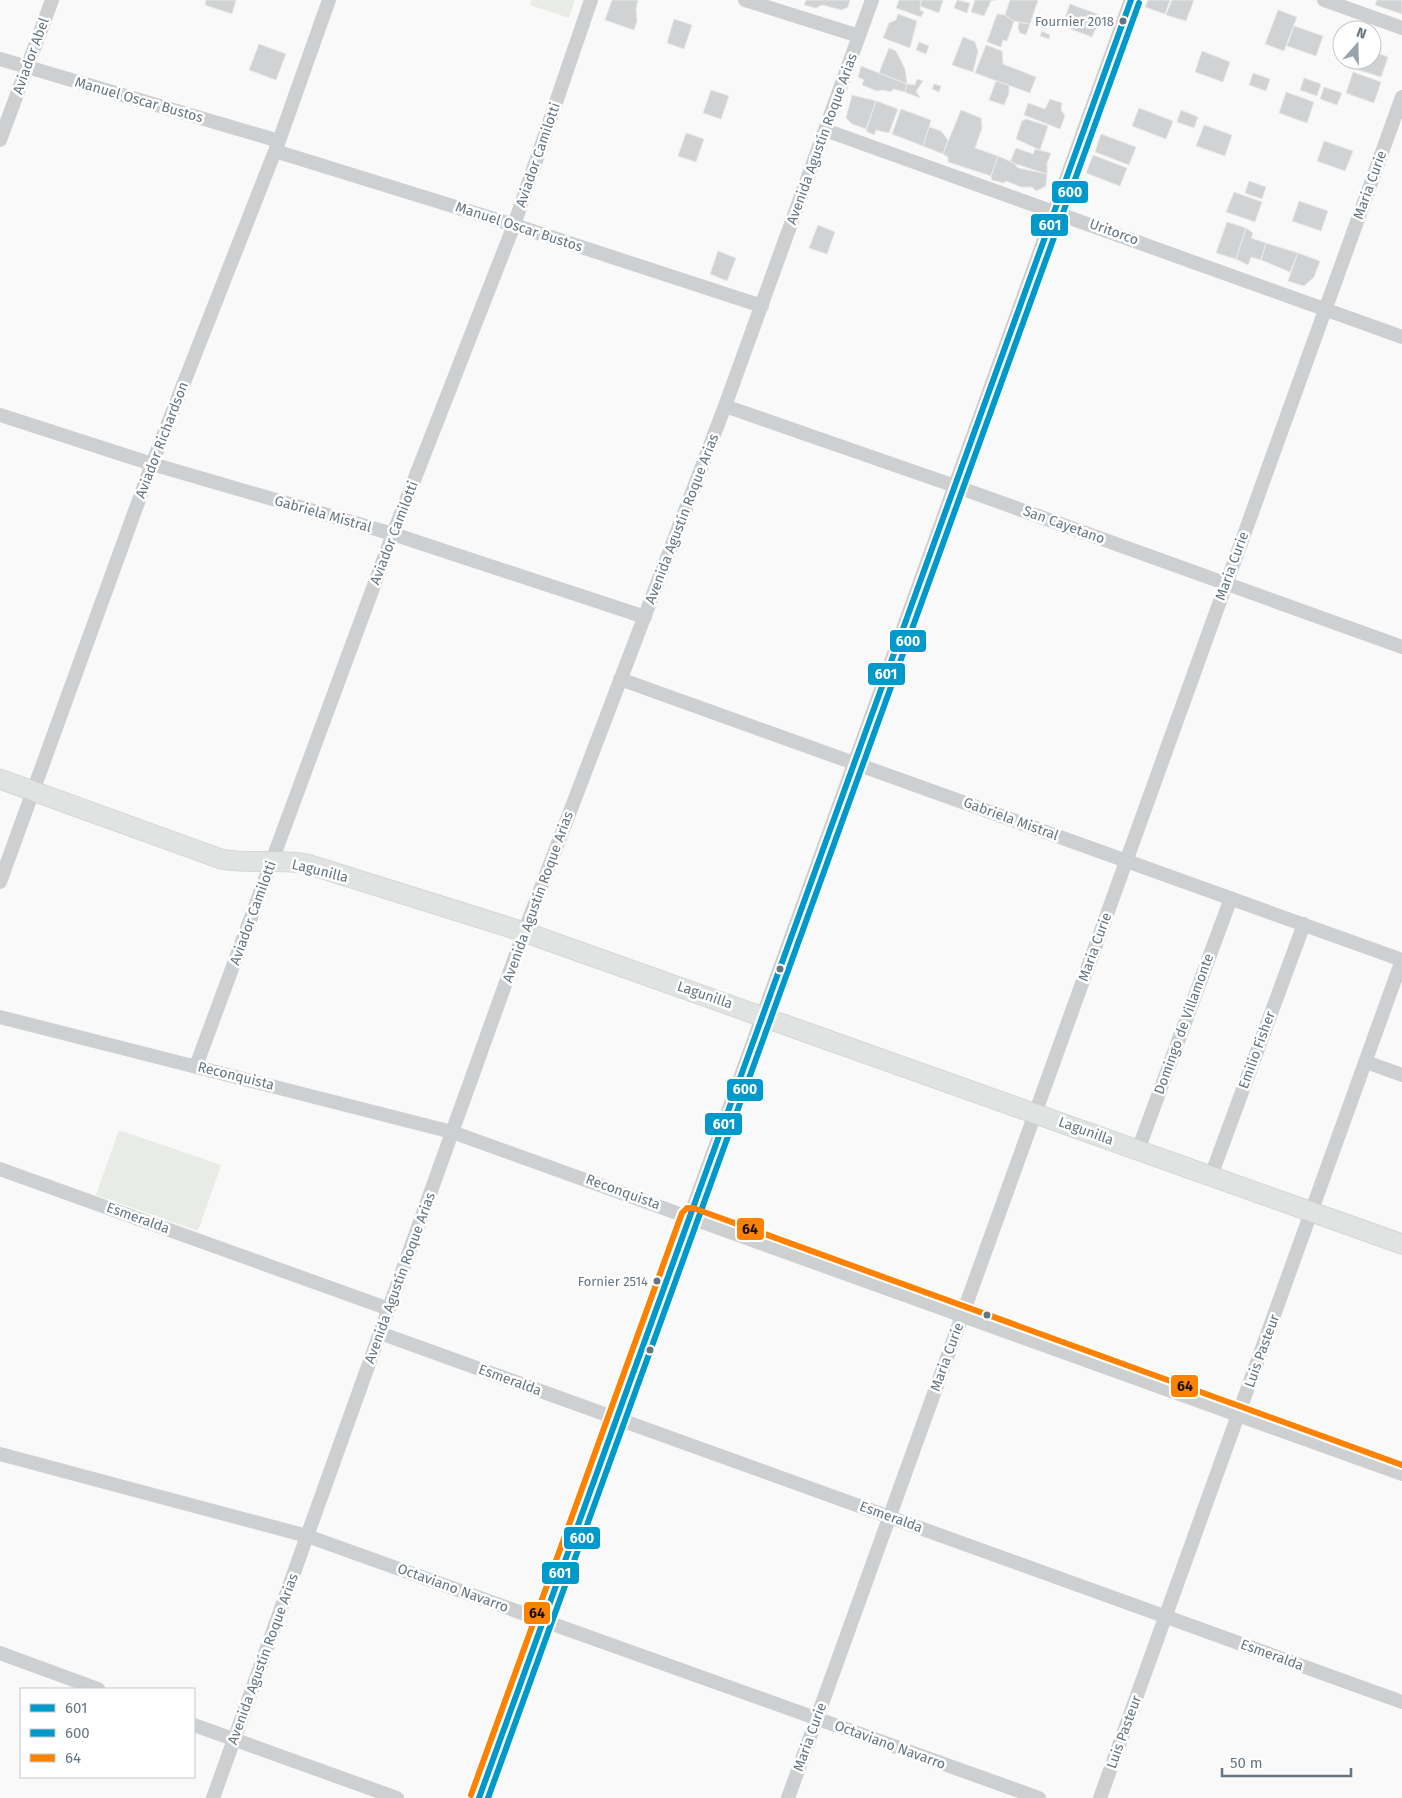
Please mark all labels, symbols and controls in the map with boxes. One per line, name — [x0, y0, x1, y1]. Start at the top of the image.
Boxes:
place label: Fournier 2018 — [1035, 14, 1114, 29]
street label: Aviador Abel — [9, 15, 53, 97]
marker: Fournier 2018 — [1118, 16, 1128, 26]
north arrow — [1332, 20, 1382, 70]
text: N — [1354, 24, 1369, 43]
street label: Avenida Agustín Roque Arias — [783, 51, 861, 227]
street label: Manuel Oscar Bustos — [73, 74, 205, 127]
street label: Aviador Camilotti — [512, 100, 564, 210]
street label: Maria Curie — [1350, 148, 1390, 222]
line badge: 600 — [1051, 180, 1089, 204]
text: 600 — [1058, 184, 1082, 201]
street label: Manuel Oscar Bustos — [453, 198, 585, 256]
line badge: 601 — [1030, 213, 1069, 237]
street label: Uritorco — [1087, 215, 1141, 249]
text: 601 — [1039, 217, 1061, 234]
street label: Aviador Richardson — [132, 379, 192, 501]
street label: Avenida Agustín Roque Arias — [642, 431, 722, 606]
street label: Aviador Camilotti — [366, 479, 422, 587]
street label: Gabriela Mistral — [273, 492, 373, 536]
street label: San Cayetano — [1021, 502, 1107, 548]
street label: Maria Curie — [1212, 529, 1252, 603]
line badge: 600 — [889, 629, 927, 653]
text: 600 — [896, 633, 920, 650]
line badge: 601 — [867, 662, 906, 686]
text: 601 — [875, 666, 897, 683]
street label: Gabriela Mistral — [961, 794, 1061, 844]
street label: Avenida Agustín Roque Arias — [499, 809, 577, 985]
street label: Lagunilla — [290, 856, 350, 886]
street label: Aviador Camilotti — [226, 859, 280, 967]
street label: Maria Curie — [1075, 910, 1115, 984]
street label: Domingo de Villamonte — [1151, 951, 1217, 1097]
unlabelled marker — [775, 964, 785, 974]
street label: Lagunilla — [675, 978, 735, 1012]
street label: Emilio Fisher — [1235, 1008, 1279, 1091]
street label: Reconquista — [196, 1058, 276, 1094]
line badge: 600 — [726, 1078, 764, 1102]
text: 600 — [733, 1081, 757, 1098]
line badge: 601 — [704, 1112, 743, 1136]
street label: Lagunilla — [1056, 1113, 1116, 1149]
text: 601 — [713, 1116, 735, 1133]
street label: Reconquista — [583, 1171, 663, 1213]
street label: Avenida Agustín Roque Arias — [361, 1190, 439, 1366]
street label: Esmeralda — [104, 1199, 172, 1237]
line badge: 64 — [736, 1217, 765, 1241]
text: 64 — [742, 1221, 758, 1238]
place label: Fornier 2514 — [578, 1274, 648, 1289]
marker: Fornier 2514 — [652, 1276, 662, 1286]
unlabelled marker — [982, 1310, 992, 1320]
street label: Luis Pasteur — [1241, 1312, 1283, 1390]
street label: Maria Curie — [927, 1320, 967, 1394]
unlabelled marker — [645, 1345, 655, 1355]
street label: Esmeralda — [476, 1361, 544, 1399]
line badge: 64 — [1170, 1374, 1199, 1398]
text: 64 — [1177, 1378, 1193, 1395]
street label: Esmeralda — [857, 1498, 925, 1536]
line badge: 600 — [563, 1526, 601, 1550]
text: 600 — [570, 1530, 594, 1547]
street label: Octaviano Navarro — [395, 1560, 511, 1616]
line badge: 601 — [541, 1561, 580, 1585]
text: 601 — [549, 1565, 571, 1582]
street label: Avenida Agustín Roque Arias — [224, 1571, 302, 1747]
line badge: 64 — [523, 1601, 551, 1625]
text: 64 — [529, 1605, 545, 1622]
street label: Esmeralda — [1238, 1636, 1306, 1674]
legend — [20, 1688, 195, 1778]
street label: Luis Pasteur — [1103, 1693, 1145, 1771]
text: 601 — [65, 1699, 88, 1717]
street label: Maria Curie — [790, 1700, 830, 1774]
street label: Octaviano Navarro — [832, 1717, 948, 1773]
text: 600 — [65, 1724, 90, 1742]
scale bar — [1222, 1746, 1351, 1778]
text: 64 — [65, 1749, 81, 1767]
text: 50 m — [1230, 1754, 1263, 1772]

